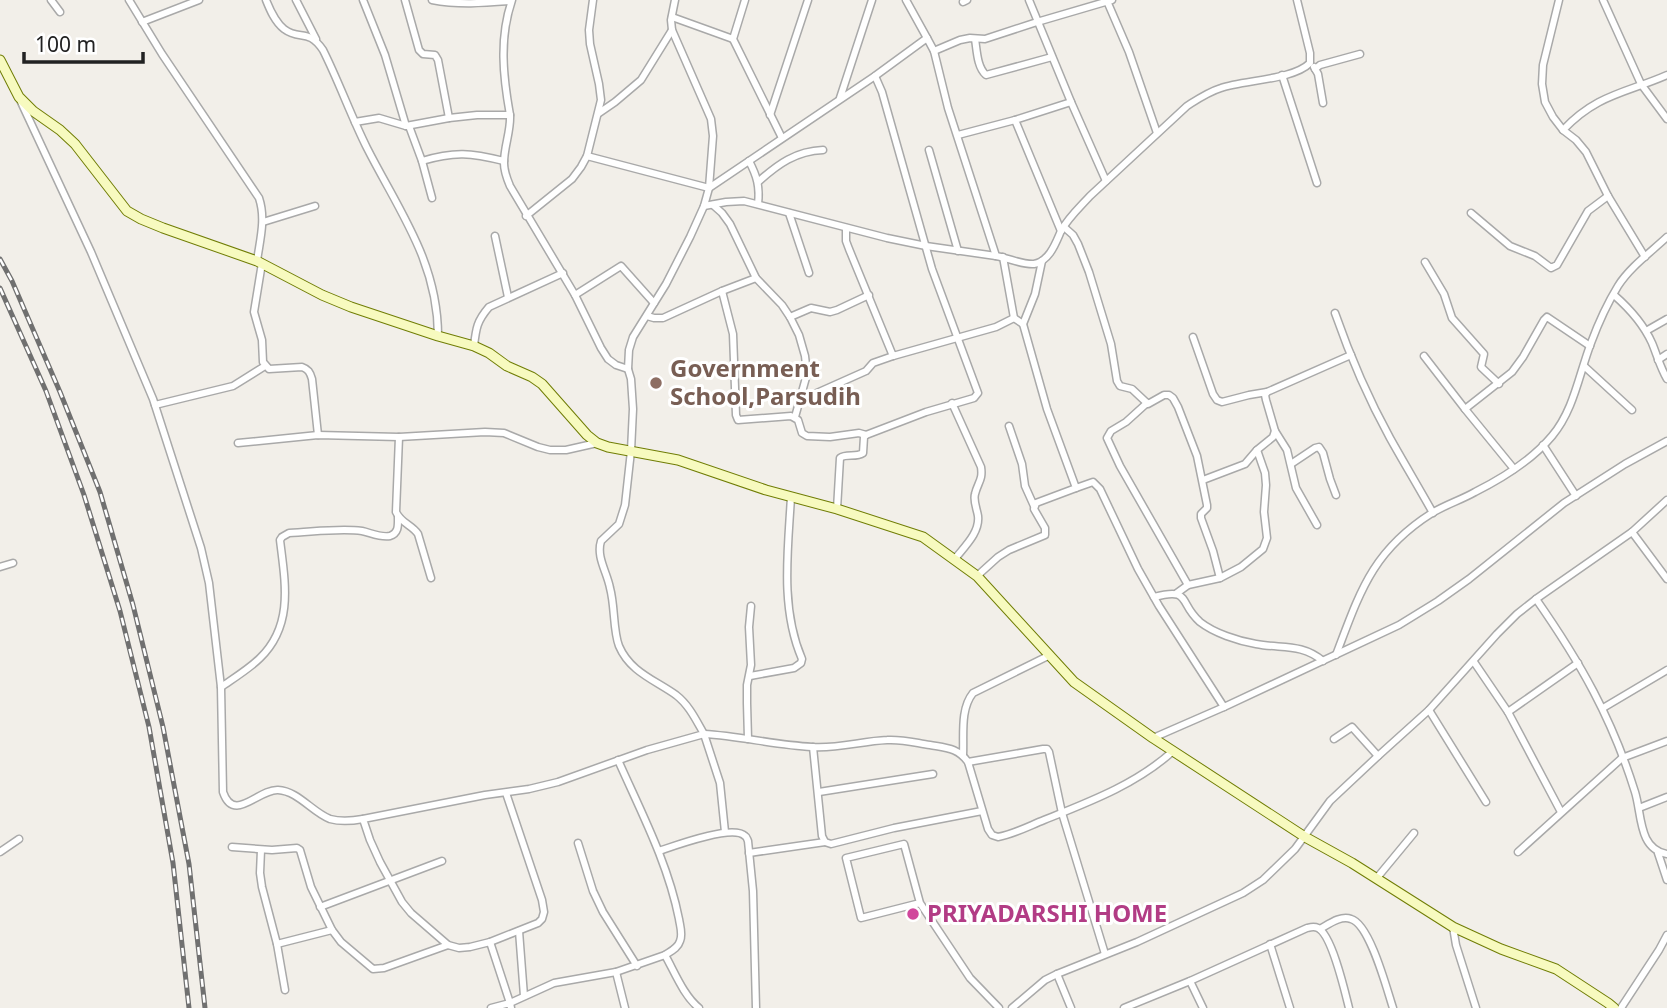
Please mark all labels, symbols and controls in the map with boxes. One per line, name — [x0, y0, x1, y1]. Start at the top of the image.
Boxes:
scale bar — [24, 21, 144, 65]
text: 100 m — [35, 30, 96, 58]
place label: Government School,Parsudih — [670, 351, 861, 412]
marker: Government School,Parsudih — [648, 375, 664, 391]
place label: PRIYADARSHI HOME — [927, 896, 1167, 929]
marker: PRIYADARSHI HOME — [905, 906, 921, 922]

